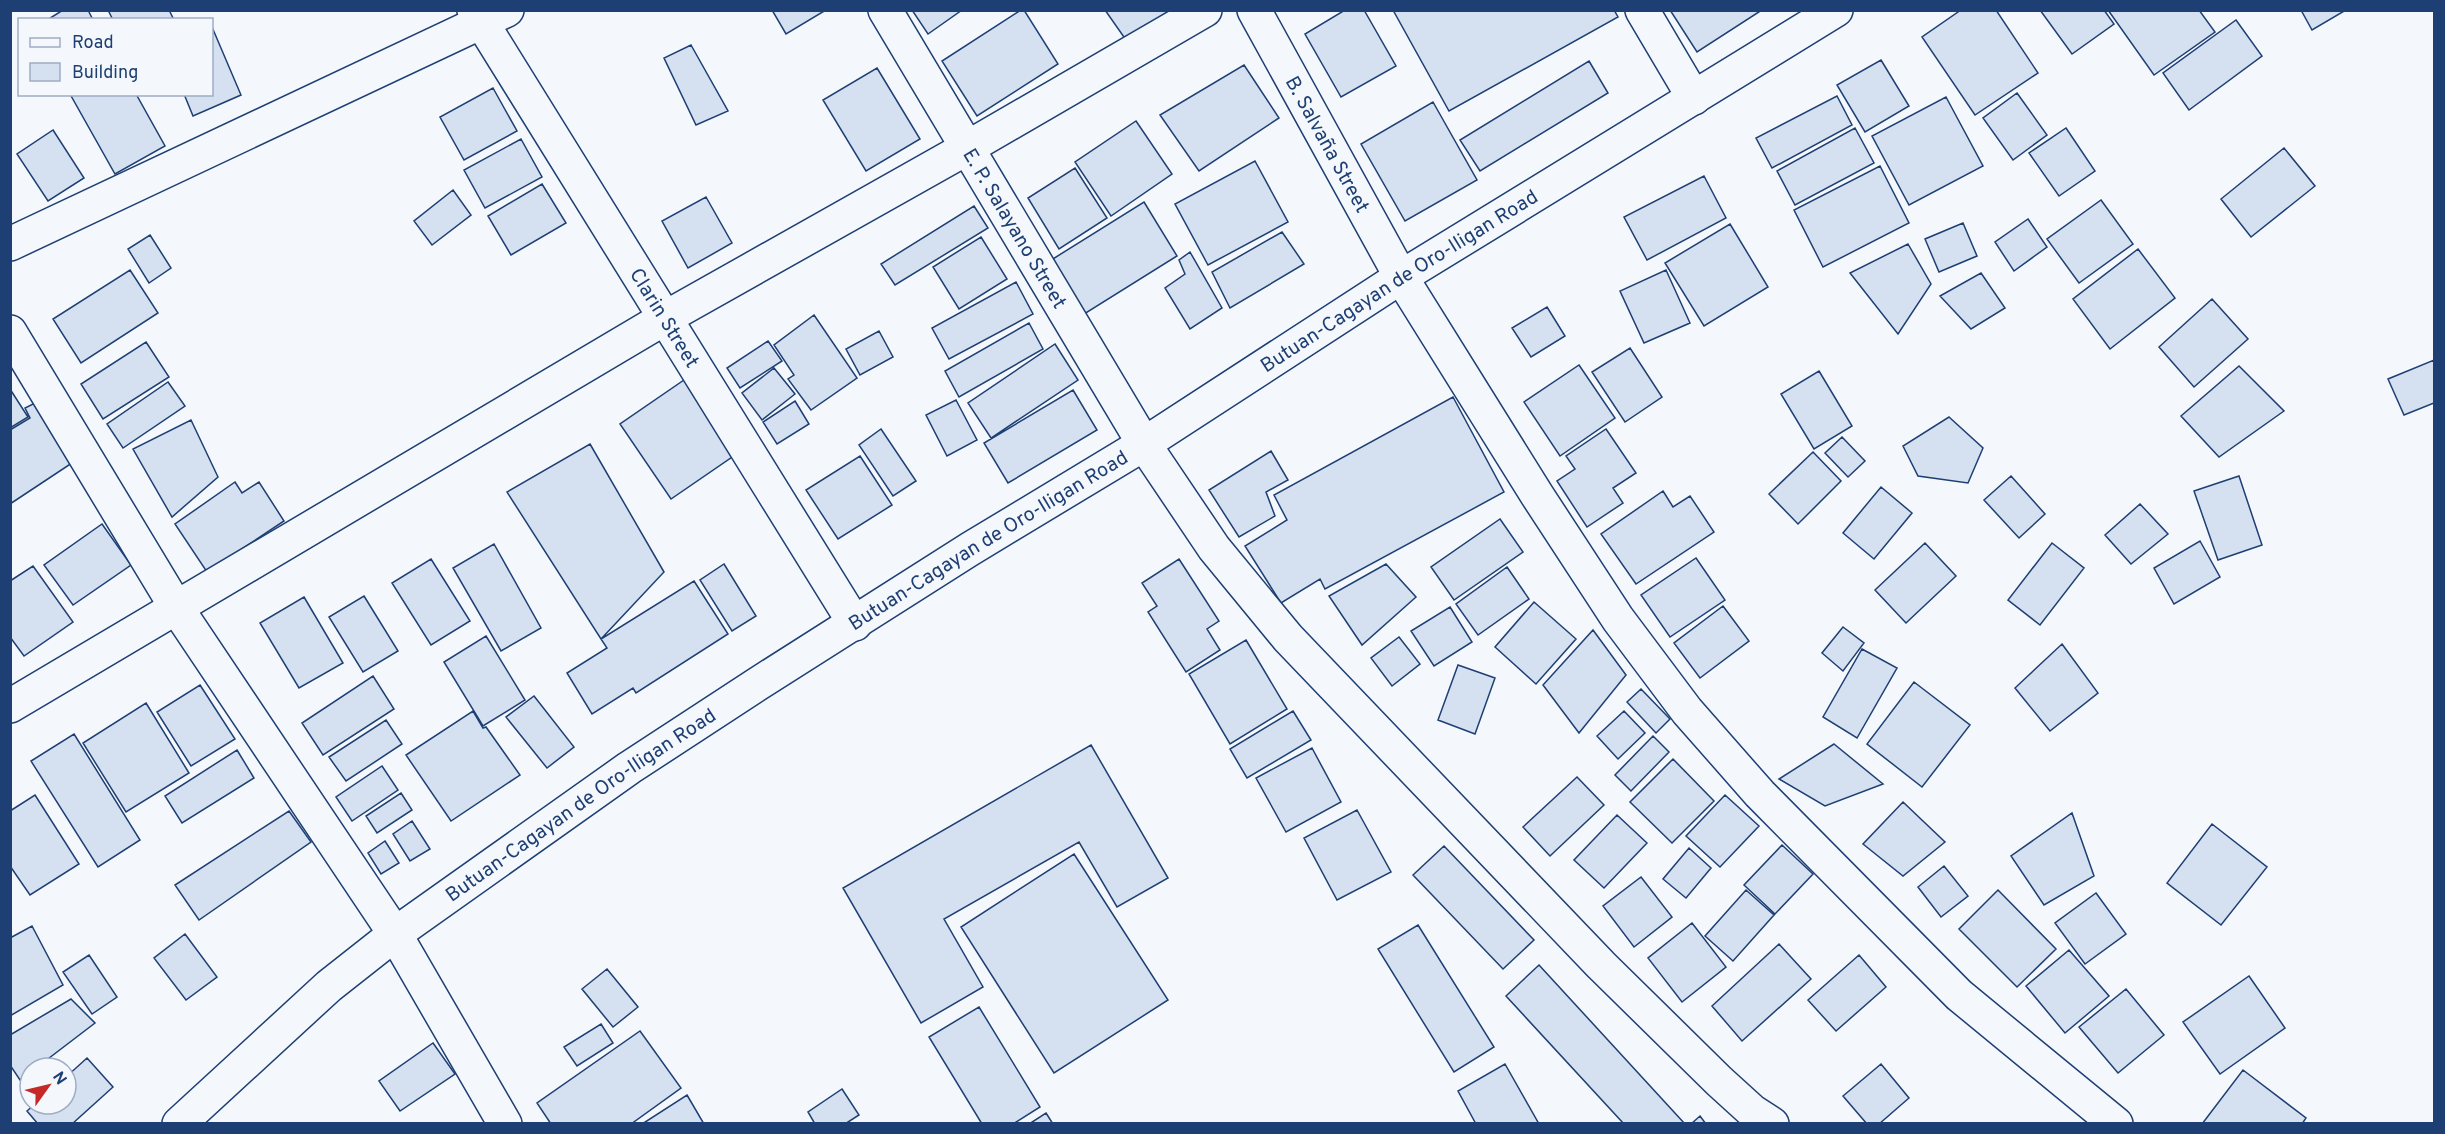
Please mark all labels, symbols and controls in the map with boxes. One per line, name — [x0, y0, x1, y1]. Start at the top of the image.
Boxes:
legend — [18, 18, 213, 96]
text: Road — [72, 32, 114, 55]
text: Building — [72, 62, 138, 85]
street label: B. Salvaña Street — [1278, 72, 1374, 218]
street label: E. P. Salayano Street — [956, 144, 1071, 314]
street label: Butuan-Cagayan de Oro-Iligan Road — [1256, 185, 1544, 380]
street label: Clarin Street — [622, 264, 704, 373]
street label: Butuan-Cagayan de Oro-Iligan Road — [844, 446, 1133, 638]
street label: Butuan-Cagayan de Oro-Iligan Road — [441, 703, 722, 909]
north arrow — [18, 1056, 78, 1116]
text: N — [47, 1068, 70, 1089]

